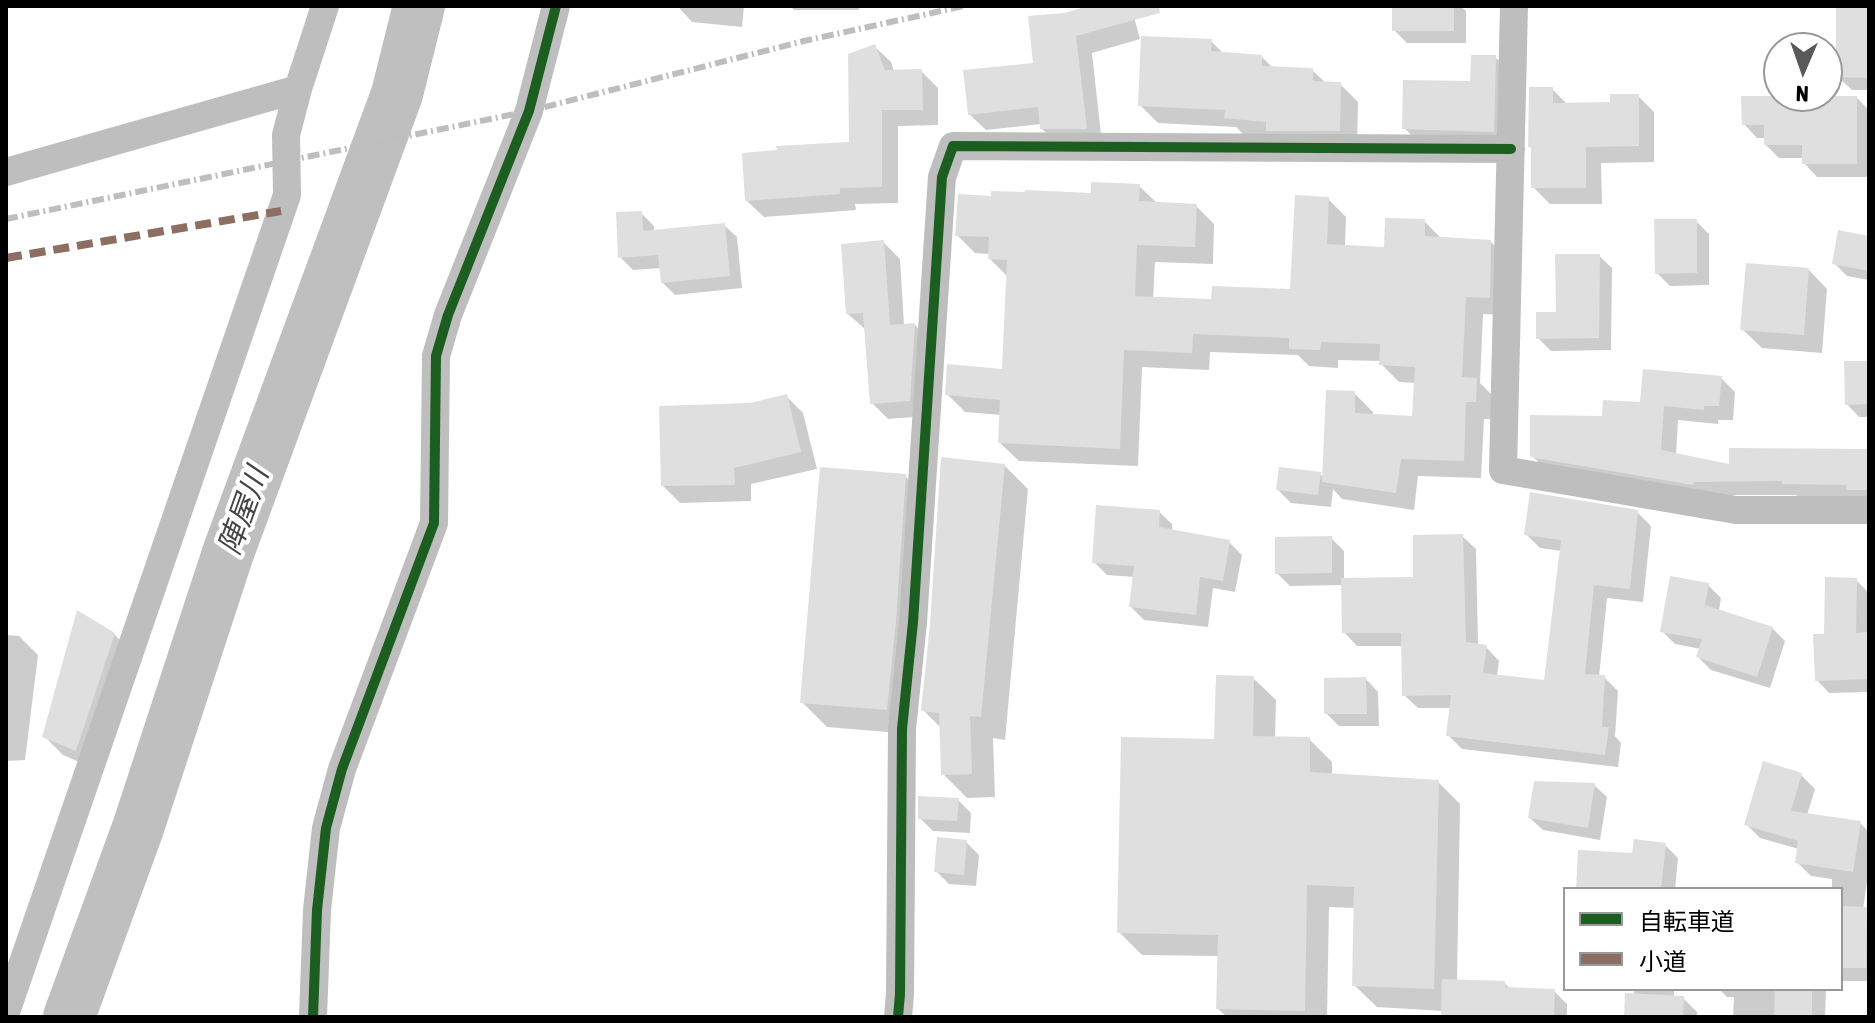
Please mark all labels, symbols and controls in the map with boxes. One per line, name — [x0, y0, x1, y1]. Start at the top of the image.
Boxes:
north arrow — [1763, 32, 1843, 112]
text: N — [1795, 81, 1809, 107]
water label: 陣屋川 — [212, 463, 276, 559]
legend — [1563, 887, 1843, 991]
text: 自転車道 — [1639, 908, 1735, 935]
text: 小道 — [1639, 948, 1687, 975]

